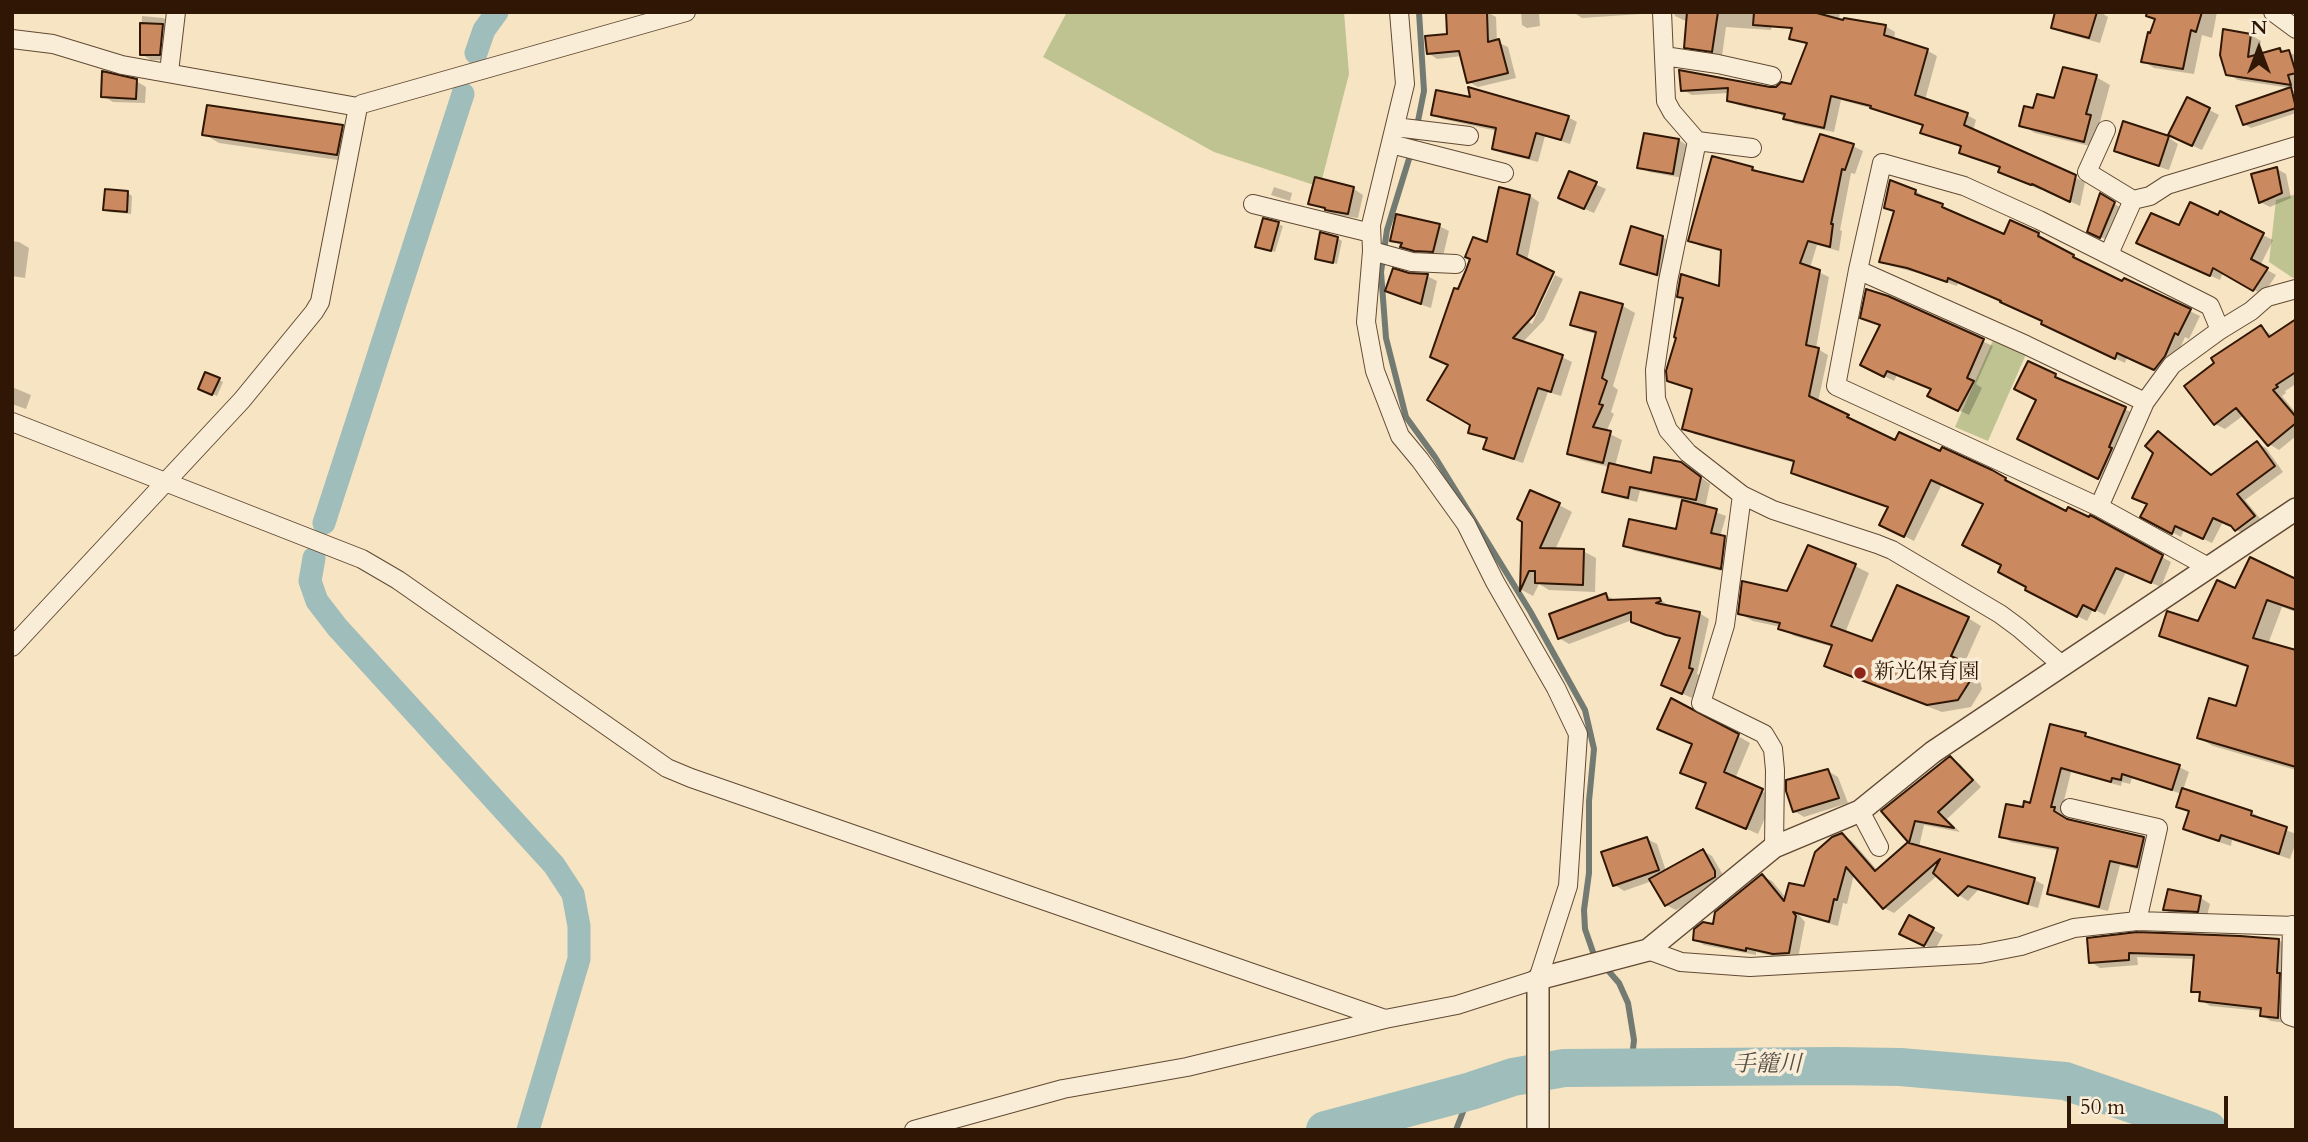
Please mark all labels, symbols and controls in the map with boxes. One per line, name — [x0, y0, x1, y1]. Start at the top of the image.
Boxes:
north arrow — [2224, 14, 2294, 84]
text: N — [2251, 15, 2267, 41]
place label: 新光保育園 — [1874, 660, 1979, 686]
marker: 新光保育園 — [1852, 665, 1868, 681]
water label: 手籠川 — [1733, 1052, 1801, 1080]
scale bar — [2070, 1082, 2231, 1126]
text: 50 m — [2080, 1093, 2125, 1122]

